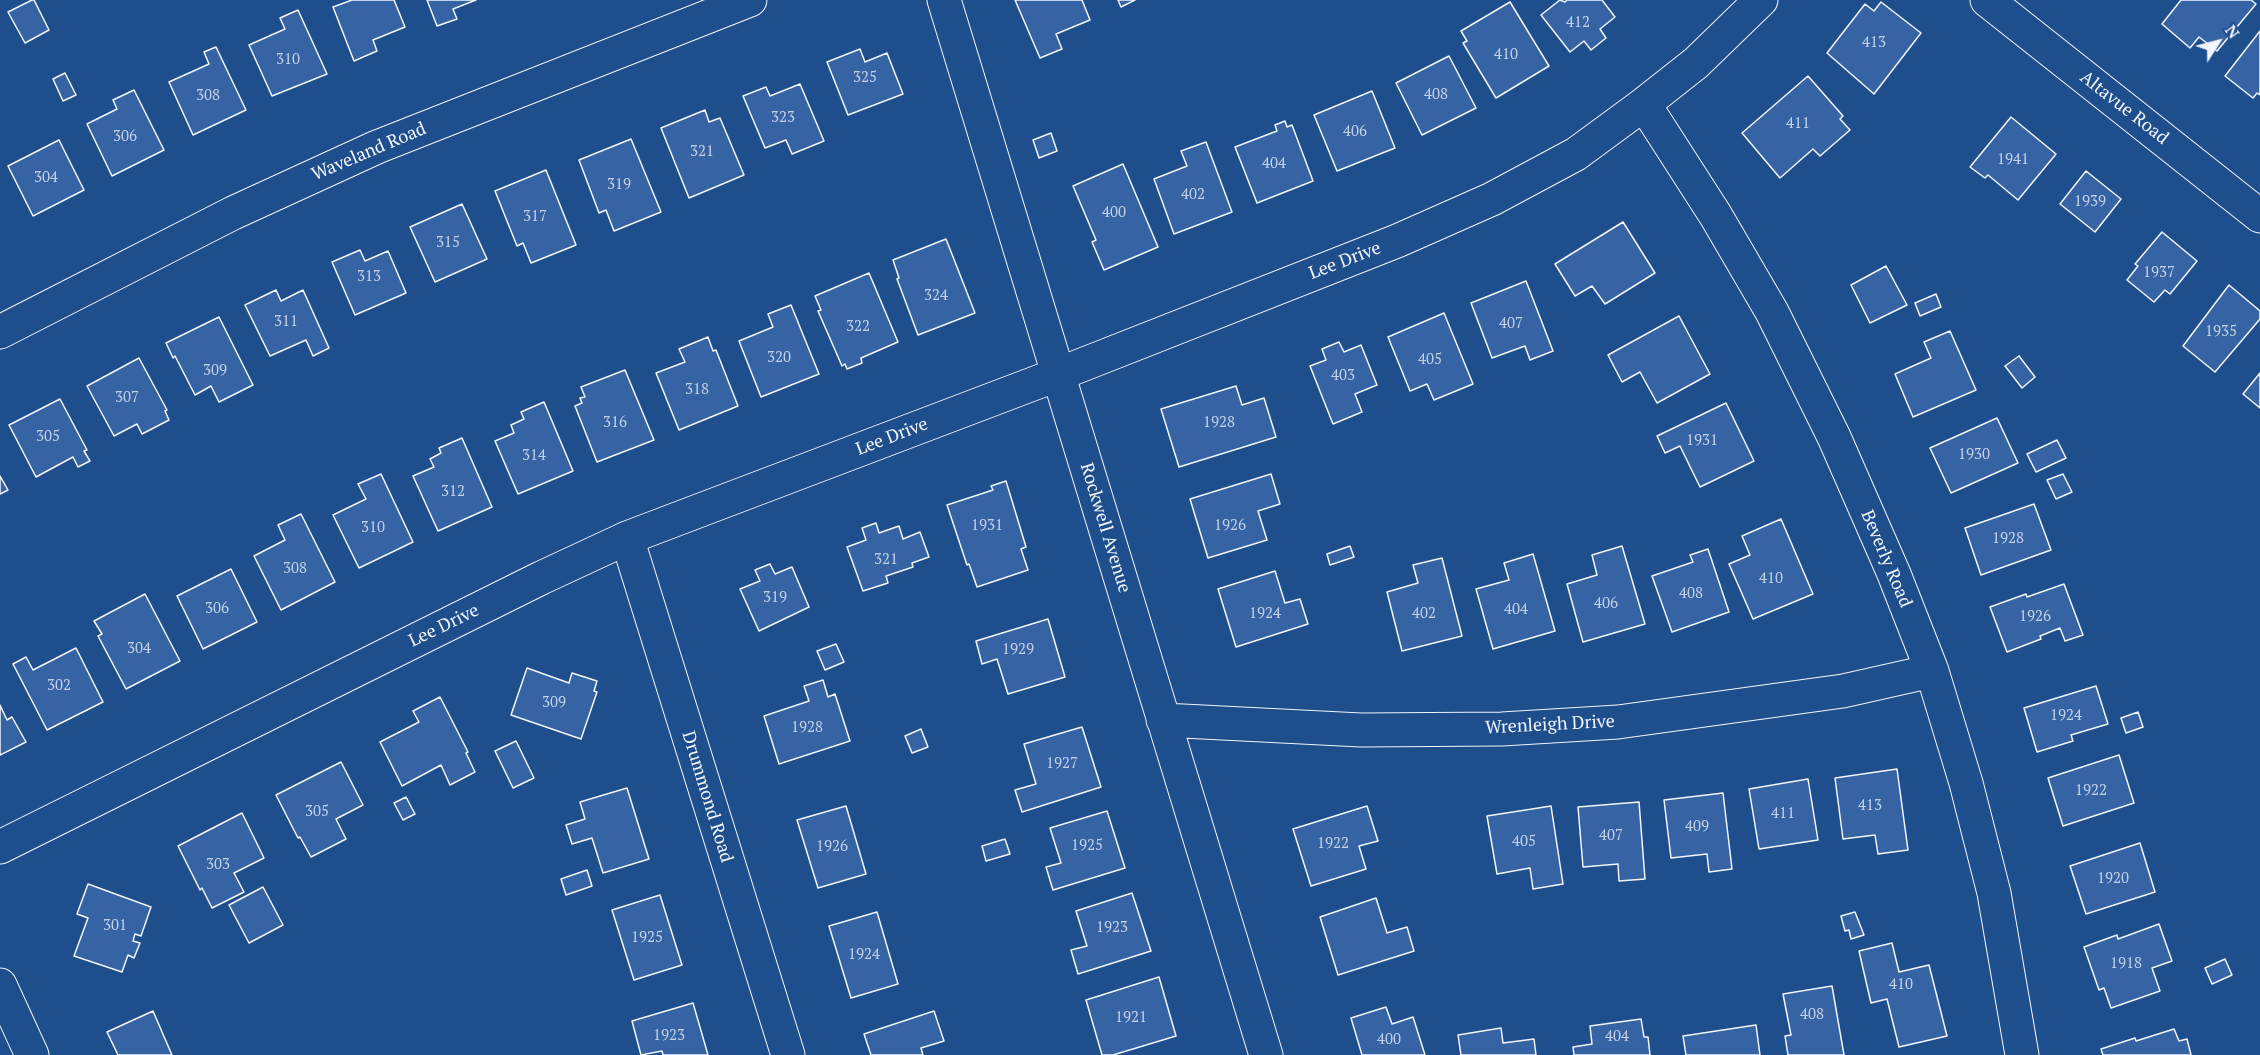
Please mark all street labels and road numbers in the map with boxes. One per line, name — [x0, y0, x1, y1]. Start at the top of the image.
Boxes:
street label: Altavue Road — [2075, 67, 2173, 149]
street label: Waveland Road — [308, 118, 430, 186]
street label: Lee Drive — [1306, 237, 1384, 285]
street label: Lee Drive — [853, 413, 931, 461]
street label: Rockwell Avenue — [1075, 460, 1135, 596]
street label: Beverly Road — [1856, 507, 1916, 611]
street label: Lee Drive — [405, 600, 483, 652]
street label: Wrenleigh Drive — [1485, 711, 1615, 739]
street label: Drummond Road — [677, 729, 737, 865]

